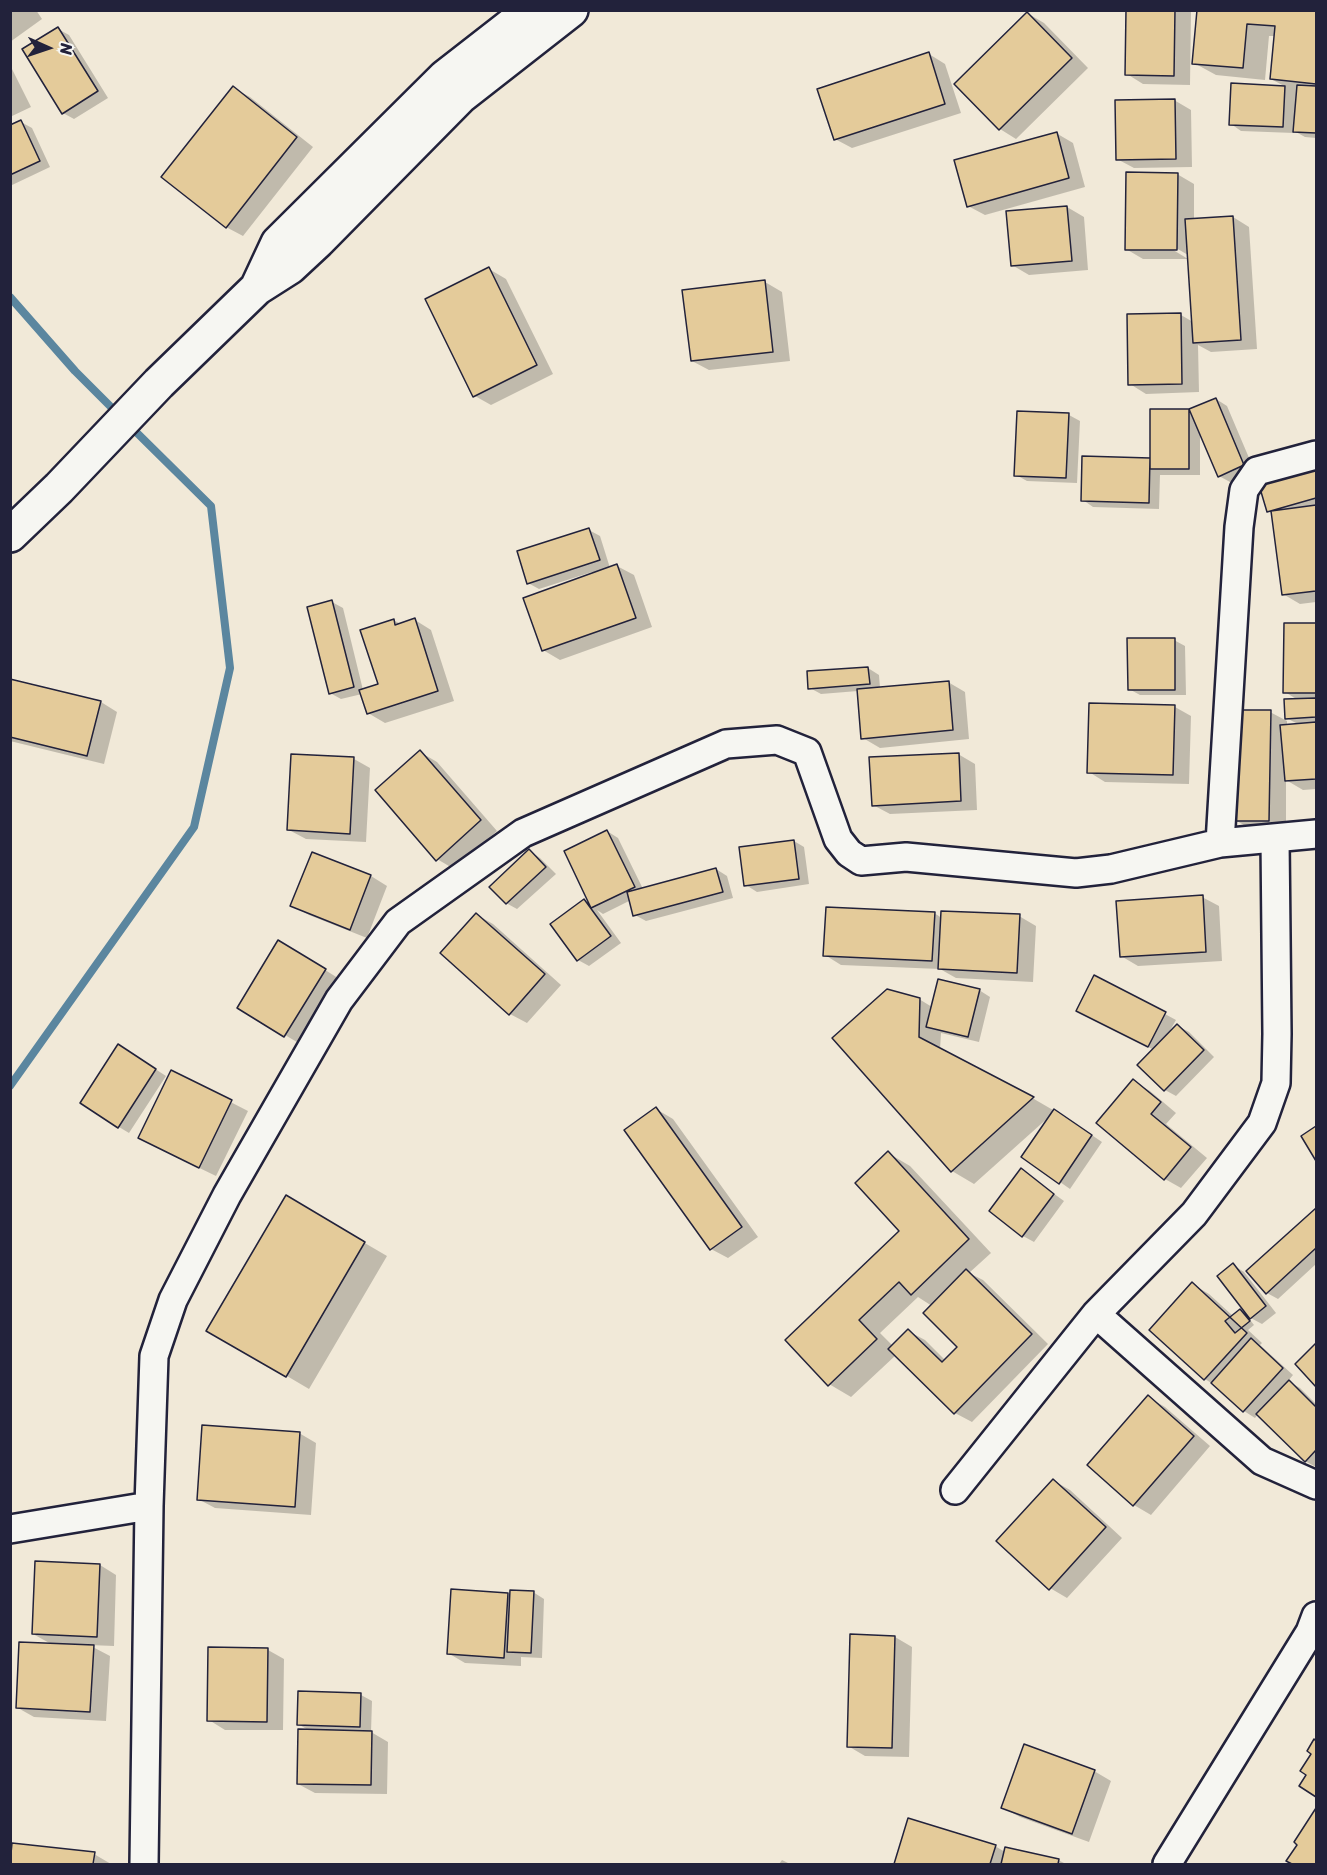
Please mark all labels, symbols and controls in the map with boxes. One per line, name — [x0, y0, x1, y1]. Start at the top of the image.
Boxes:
north arrow — [18, 18, 78, 78]
text: N — [52, 43, 81, 55]

